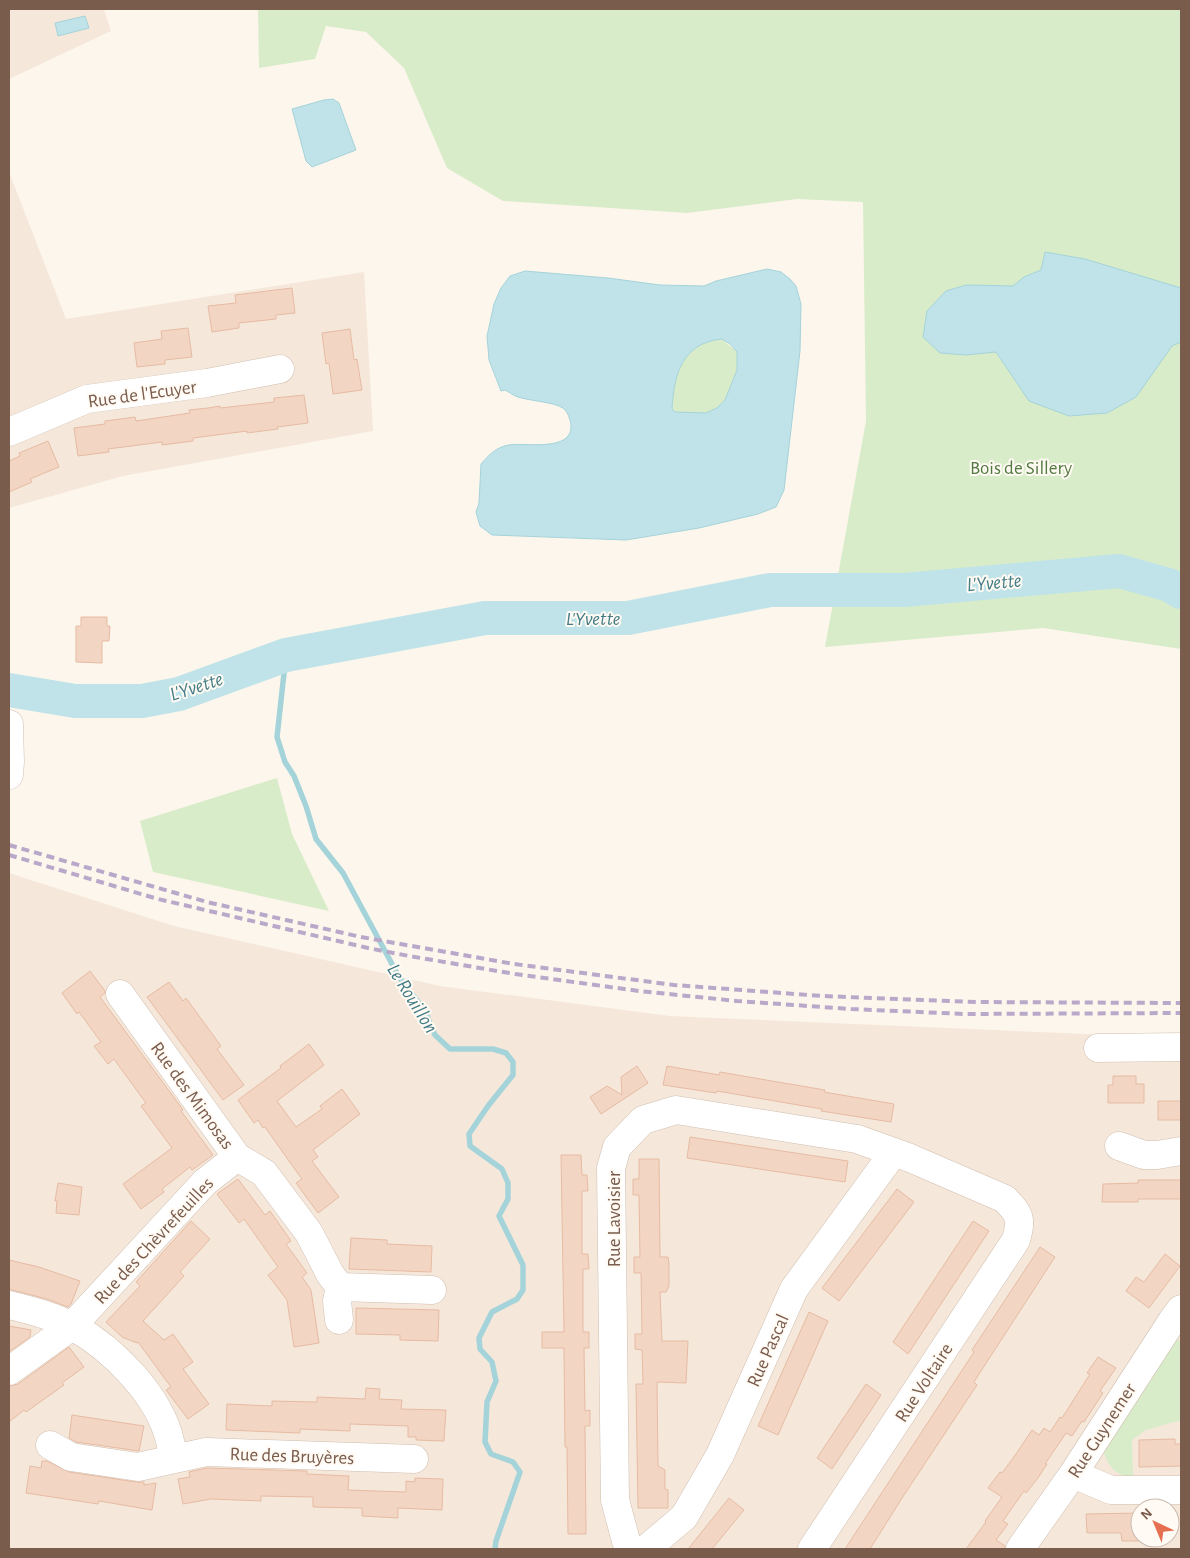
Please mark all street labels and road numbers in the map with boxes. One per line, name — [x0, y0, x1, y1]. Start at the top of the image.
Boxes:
street label: Rue de l'Ecuyer — [87, 377, 198, 412]
street label: Rue des Mimosas — [147, 1039, 237, 1153]
street label: Rue Lavoisier — [605, 1171, 624, 1267]
street label: Rue des Chèvrefeuilles — [91, 1174, 218, 1308]
street label: Rue Pascal — [744, 1311, 793, 1390]
street label: Rue Voltaire — [892, 1340, 957, 1426]
street label: Rue Guynemer — [1065, 1380, 1140, 1482]
street label: Rue des Bruyères — [229, 1445, 355, 1468]

